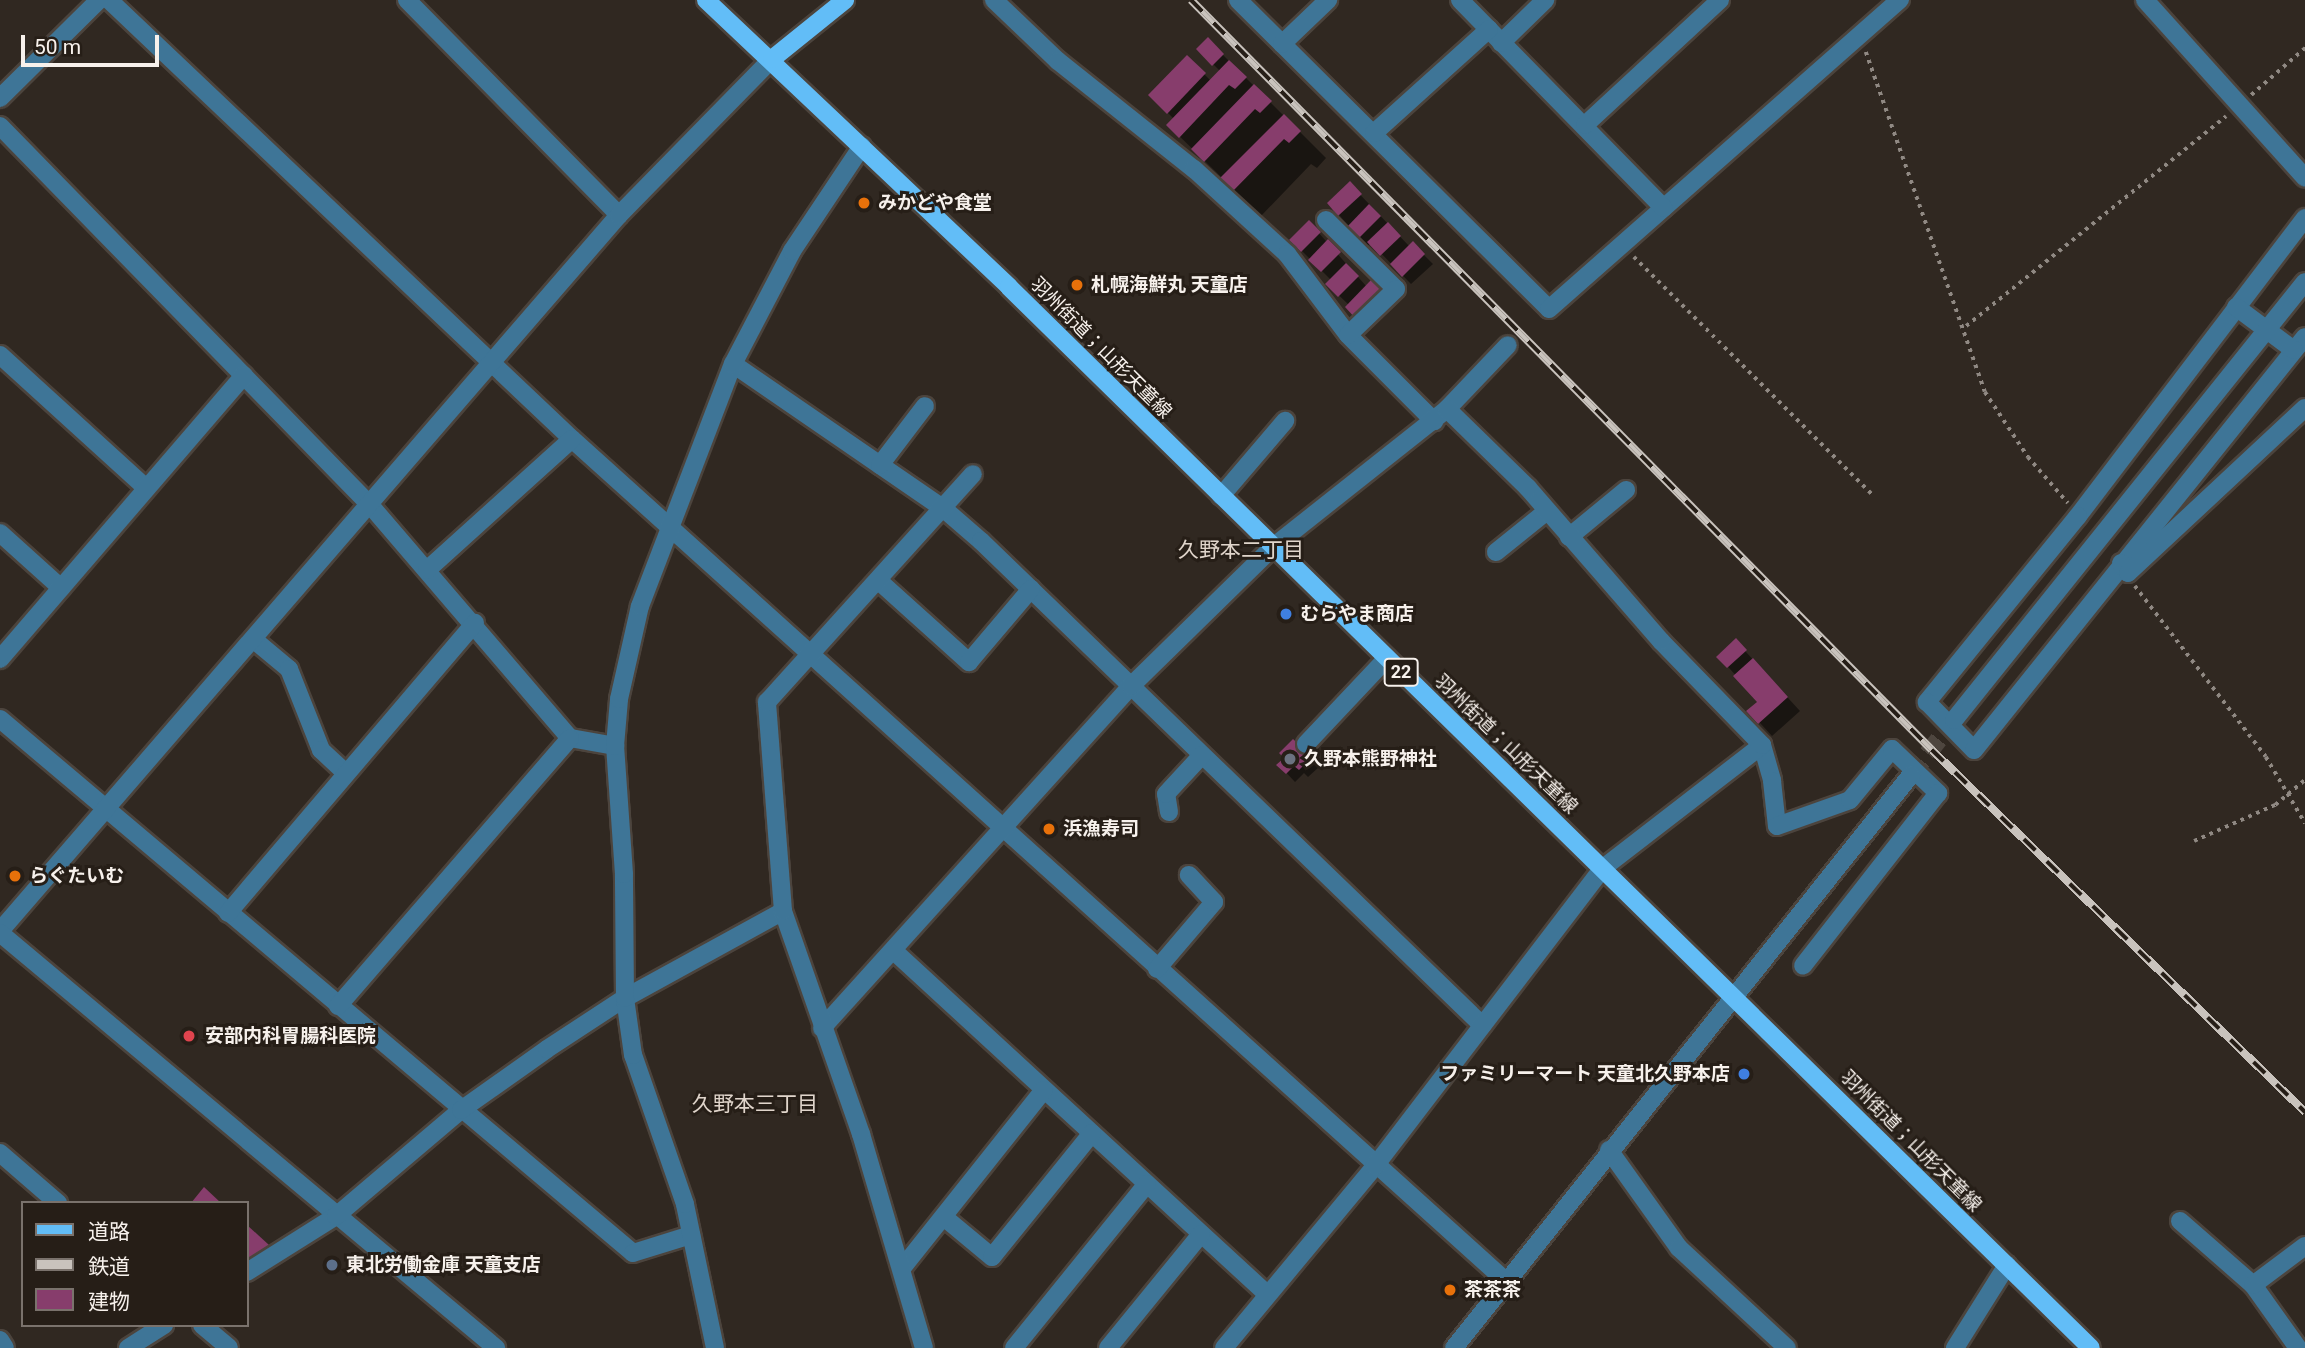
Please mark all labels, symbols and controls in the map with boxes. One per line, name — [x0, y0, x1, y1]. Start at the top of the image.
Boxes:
scale bar — [24, 21, 163, 65]
text: 50 m — [34, 35, 81, 59]
place label: みかどや食堂 — [878, 192, 992, 214]
marker: みかどや食堂 — [856, 195, 872, 211]
street label: 羽州街道；山形天童線 — [1026, 273, 1176, 423]
place label: 札幌海鮮丸 天童店 — [1091, 274, 1248, 296]
marker: 札幌海鮮丸 天童店 — [1069, 277, 1085, 293]
district label: 久野本二丁目 — [1178, 537, 1304, 563]
place label: むらやま商店 — [1300, 603, 1414, 625]
marker: むらやま商店 — [1278, 606, 1294, 622]
road number: 22 — [1384, 658, 1418, 686]
street label: 羽州街道；山形天童線 — [1430, 670, 1582, 818]
place label: 久野本熊野神社 — [1304, 748, 1437, 770]
marker: 久野本熊野神社 — [1282, 751, 1298, 767]
place label: 浜漁寿司 — [1063, 818, 1139, 840]
marker: 浜漁寿司 — [1041, 821, 1057, 837]
place label: らぐたいむ — [29, 865, 124, 887]
marker: らぐたいむ — [7, 868, 23, 884]
place label: 安部内科胃腸科医院 — [205, 1025, 376, 1047]
marker: 安部内科胃腸科医院 — [179, 1026, 199, 1046]
place label: ファミリーマート 天童北久野本店 — [1440, 1063, 1730, 1085]
marker: ファミリーマート 天童北久野本店 — [1736, 1066, 1752, 1082]
street label: 羽州街道；山形天童線 — [1836, 1066, 1986, 1216]
district label: 久野本三丁目 — [692, 1091, 818, 1117]
legend — [21, 1201, 248, 1327]
text: 道路 — [88, 1220, 130, 1244]
place label: 東北労働金庫 天童支店 — [346, 1254, 541, 1276]
text: 鉄道 — [88, 1255, 130, 1279]
marker: 東北労働金庫 天童支店 — [324, 1257, 340, 1273]
place label: 茶茶茶 — [1464, 1279, 1521, 1301]
marker: 茶茶茶 — [1442, 1282, 1458, 1298]
text: 建物 — [88, 1290, 130, 1314]

